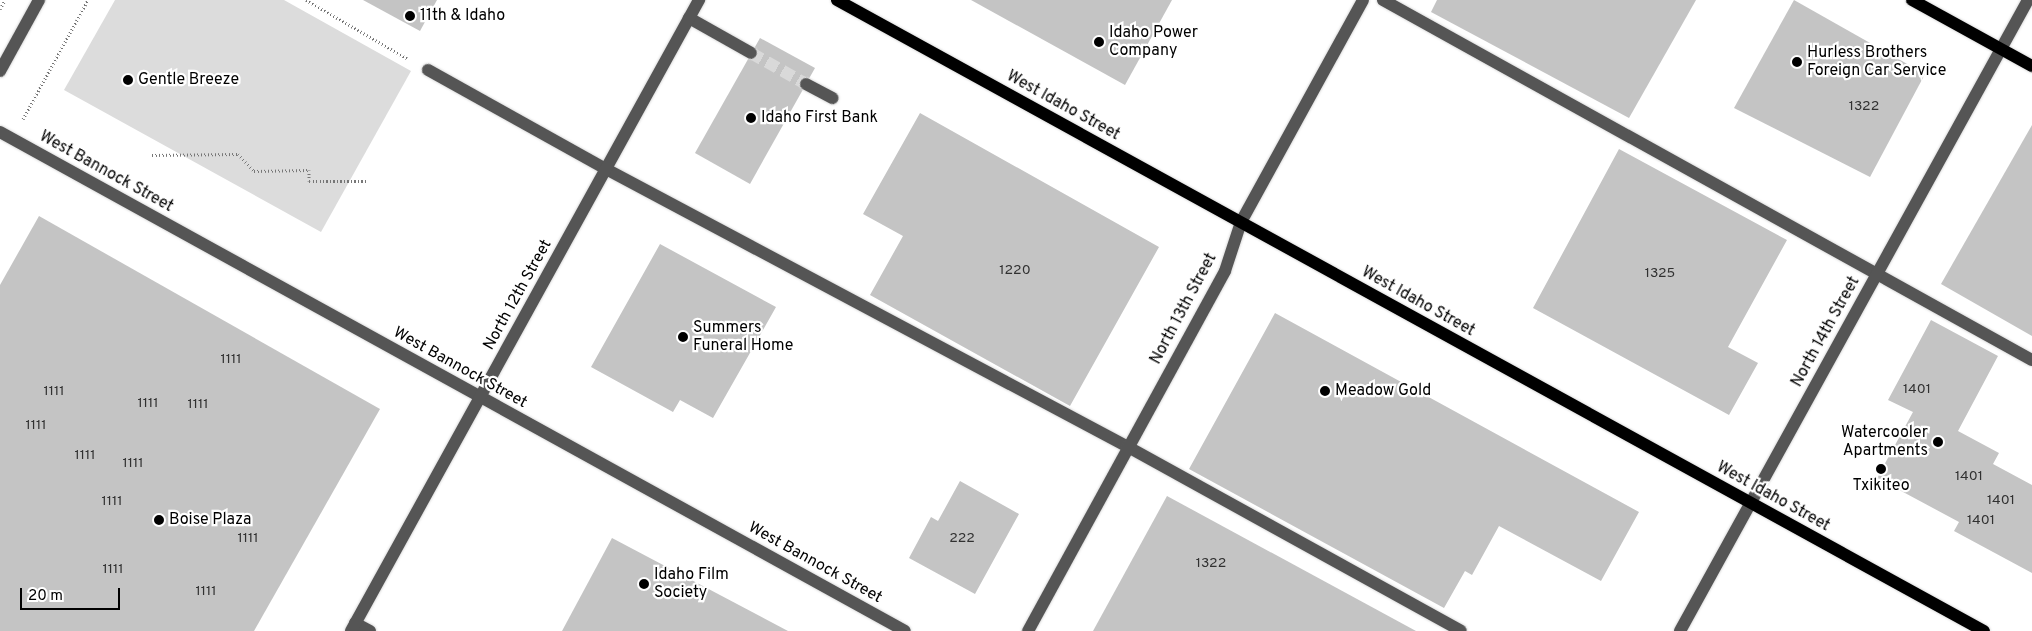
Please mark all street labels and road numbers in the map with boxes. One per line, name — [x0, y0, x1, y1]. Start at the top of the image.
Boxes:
street label: West Idaho Street — [1003, 67, 1123, 145]
street label: West Bannock Street — [36, 127, 176, 217]
street label: North 12th Street — [480, 236, 556, 354]
street label: North 13th Street — [1147, 250, 1221, 368]
street label: West Idaho Street — [1358, 263, 1478, 341]
street label: North 14th Street — [1788, 273, 1864, 391]
street label: West Bannock Street — [390, 323, 530, 413]
street label: West Idaho Street — [1713, 458, 1833, 536]
street label: West Bannock Street — [745, 518, 885, 608]

